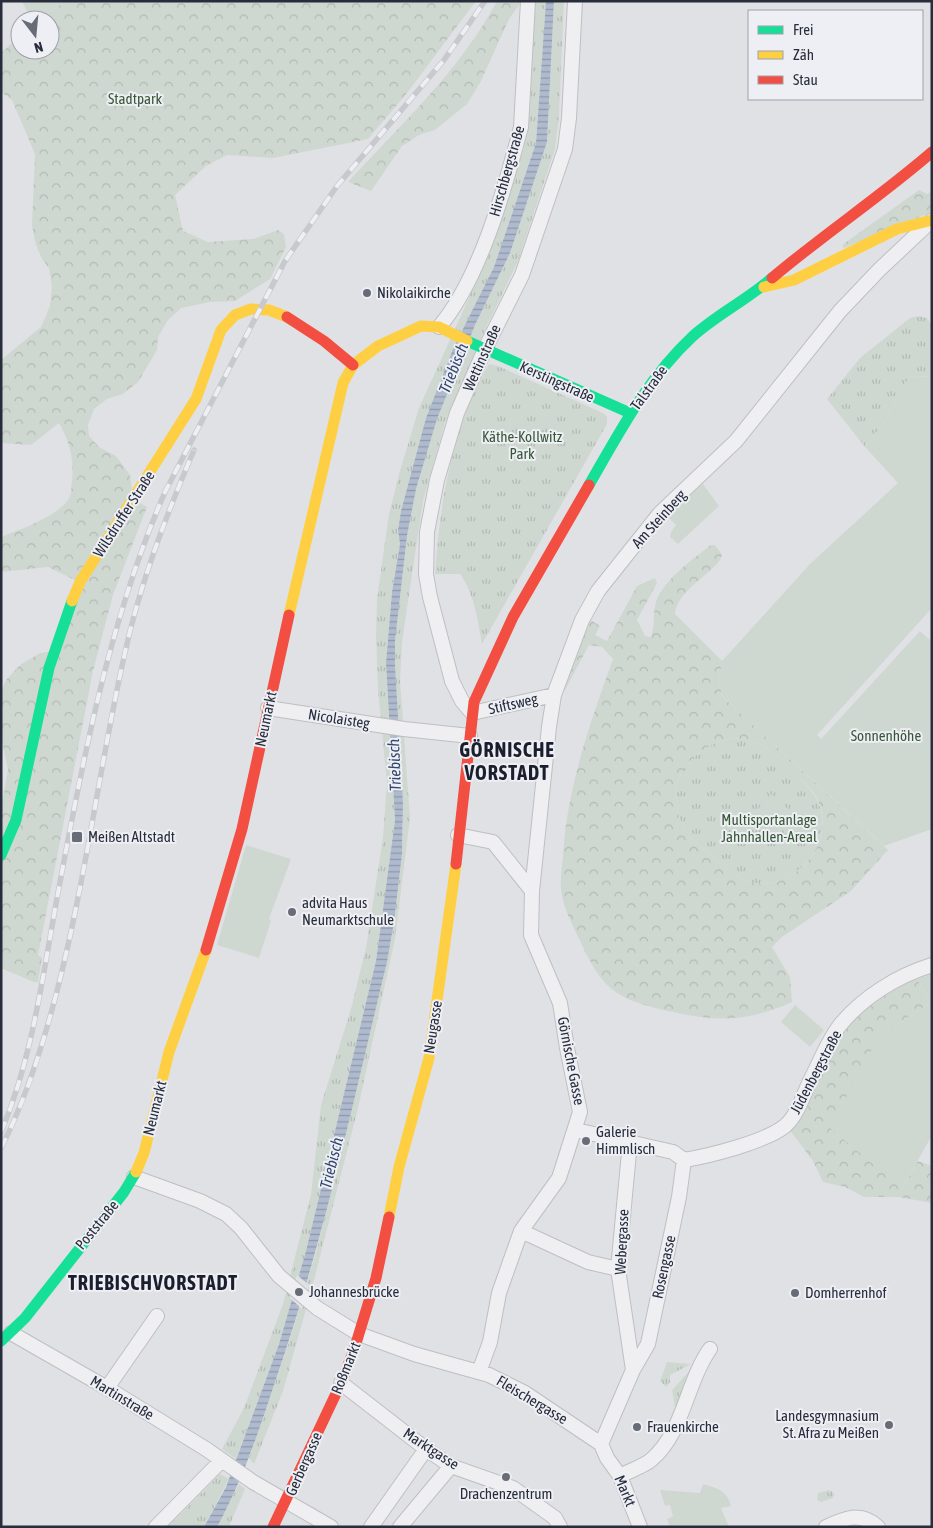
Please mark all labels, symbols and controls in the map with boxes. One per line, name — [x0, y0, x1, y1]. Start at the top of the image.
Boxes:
north arrow — [10, 10, 60, 60]
legend — [748, 10, 923, 100]
text: Frei — [793, 21, 813, 38]
text: N — [32, 39, 45, 56]
text: Zäh — [793, 46, 814, 63]
text: Stau — [793, 71, 818, 88]
park label: Stadtpark — [108, 90, 162, 107]
street label: Hirschbergstraße — [485, 123, 528, 218]
place label: Nikolaikirche — [377, 284, 451, 301]
marker: Nikolaikirche — [361, 287, 373, 299]
street label: Wettinstraße — [459, 322, 504, 394]
water label: Triebisch — [435, 340, 471, 396]
street label: Kerstingstraße — [517, 358, 597, 406]
street label: Talstraße — [627, 362, 671, 413]
park label: Käthe-Kollwitz Park — [482, 428, 563, 462]
street label: Wilsdruffer Straße — [89, 467, 158, 560]
street label: Am Steinberg — [628, 486, 690, 551]
street label: Stiftsweg — [487, 689, 540, 717]
street label: Neumarkt — [251, 690, 280, 748]
street label: Nicolaisteg — [307, 705, 372, 732]
park label: Sonnenhöhe — [851, 727, 921, 744]
water label: Triebisch — [384, 738, 404, 791]
district label: GÖRNISCHE VORSTADT — [459, 738, 555, 784]
park label: Multisportanlage Jahnhallen-Areal — [721, 811, 817, 845]
place label: Meißen Altstadt — [88, 828, 175, 845]
marker: Meißen Altstadt — [70, 830, 84, 844]
place label: advita Haus Neumarktschule — [302, 894, 394, 928]
marker: advita Haus Neumarktschule — [286, 906, 298, 918]
street label: Neugasse — [420, 999, 445, 1055]
street label: Görnische Gasse — [555, 1015, 588, 1107]
street label: Jüdenbergstraße — [786, 1027, 845, 1116]
street label: Neumarkt — [139, 1079, 170, 1137]
place label: Galerie Himmlisch — [596, 1123, 655, 1157]
water label: Triebisch — [316, 1135, 346, 1191]
marker: Galerie Himmlisch — [580, 1135, 592, 1147]
street label: Poststraße — [72, 1196, 122, 1253]
street label: Webergasse — [611, 1209, 632, 1275]
street label: Rosengasse — [648, 1233, 679, 1300]
district label: TRIEBISCHVORSTADT — [68, 1271, 238, 1294]
place label: Johannesbrücke — [309, 1283, 399, 1300]
place label: Domherrenhof — [805, 1284, 887, 1301]
marker: Johannesbrücke — [293, 1286, 305, 1298]
marker: Domherrenhof — [789, 1287, 801, 1299]
street label: Roßmarkt — [327, 1339, 364, 1396]
street label: Martinstraße — [87, 1372, 157, 1423]
street label: Fleischergasse — [494, 1372, 571, 1427]
place label: Landesgymnasium St. Afra zu Meißen — [775, 1407, 879, 1441]
place label: Frauenkirche — [647, 1418, 719, 1435]
marker: Landesgymnasium St. Afra zu Meißen — [883, 1419, 895, 1431]
marker: Frauenkirche — [631, 1421, 643, 1433]
street label: Marktgasse — [400, 1424, 462, 1473]
street label: Gerbergasse — [282, 1429, 325, 1498]
marker: Drachenzentrum — [500, 1471, 512, 1483]
street label: Markt — [611, 1473, 640, 1509]
place label: Drachenzentrum — [460, 1485, 552, 1502]

